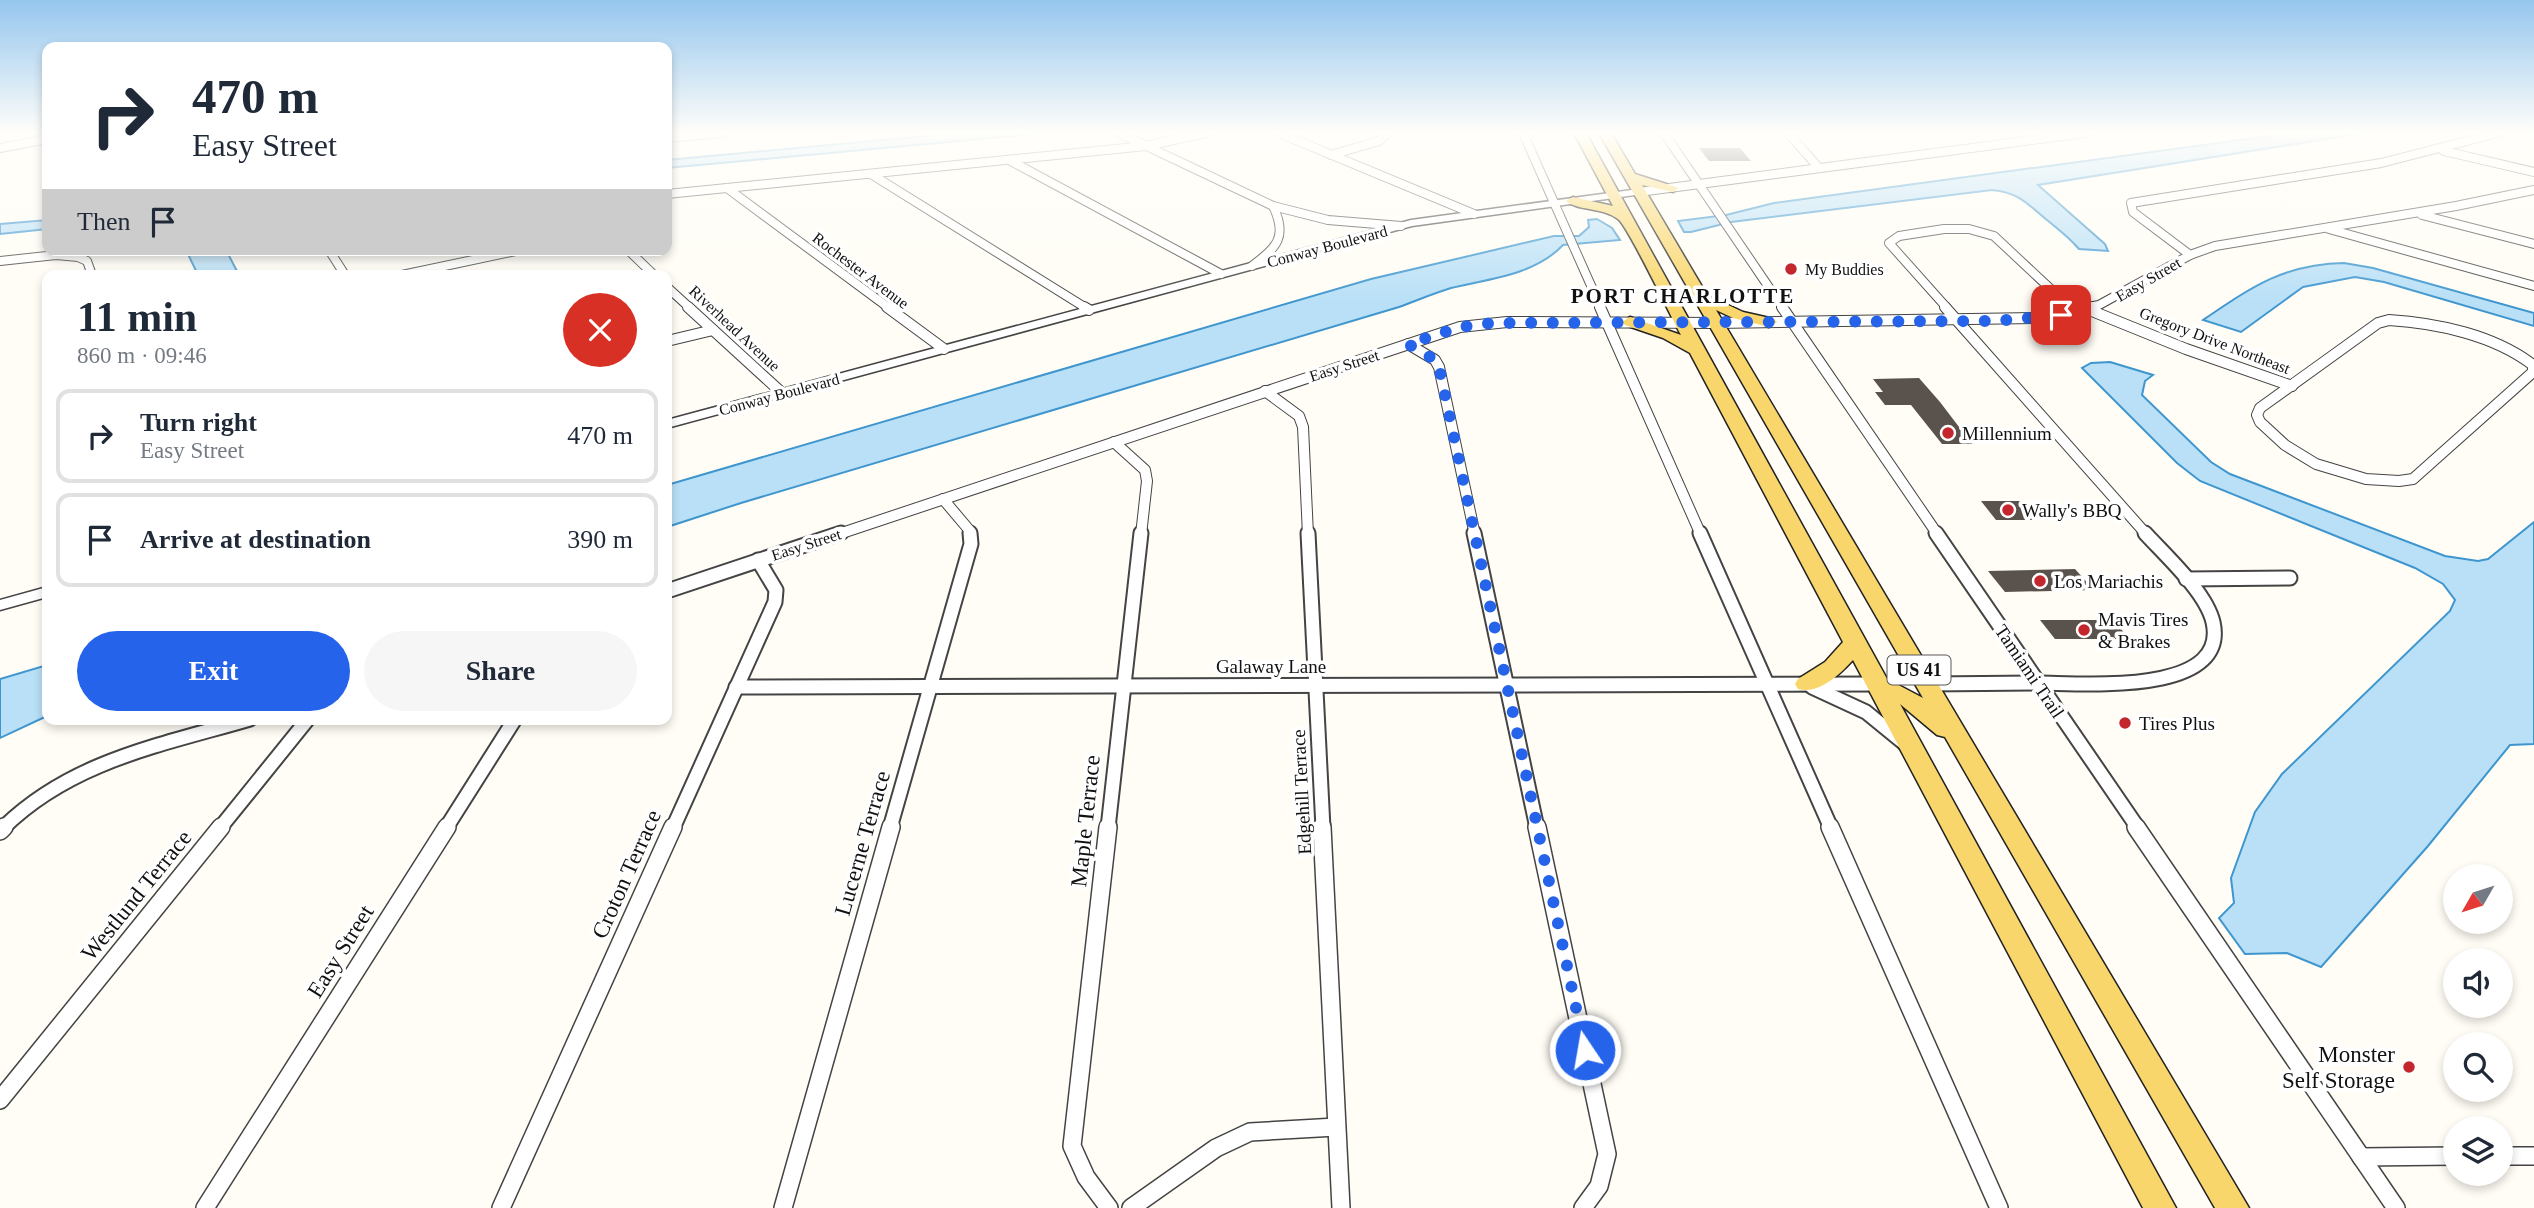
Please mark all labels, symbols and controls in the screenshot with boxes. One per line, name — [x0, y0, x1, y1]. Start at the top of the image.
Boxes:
text: 470 m — [192, 69, 319, 124]
icon: right — [77, 70, 168, 161]
text: Easy Street — [192, 127, 337, 163]
icon: arrive — [144, 203, 182, 241]
text: Then — [77, 207, 130, 236]
street label: Conway Boulevard — [1265, 222, 1389, 272]
street label: Rochester Avenue — [809, 229, 912, 312]
street label: Easy Street — [2113, 254, 2185, 306]
marker: My Buddies — [1783, 261, 1799, 277]
place label: My Buddies — [1805, 261, 1884, 279]
street label: Riverhead Avenue — [686, 282, 783, 375]
district label: PORT CHARLOTTE — [1571, 284, 1795, 308]
pin — [2031, 285, 2091, 345]
button: close — [563, 293, 637, 367]
text: 11 min — [77, 294, 197, 340]
icon: arrive — [2042, 296, 2080, 334]
street label: Gregory Drive Northeast — [2137, 304, 2293, 378]
text: 860 m · 09:46 — [77, 343, 207, 368]
street label: Easy Street — [1307, 346, 1382, 386]
street label: Conway Boulevard — [717, 370, 841, 420]
text: Turn right — [140, 408, 257, 437]
icon: right — [81, 417, 119, 455]
text: 470 m — [567, 421, 633, 450]
place label: Millennium — [1962, 423, 2052, 444]
marker: Millennium — [1940, 425, 1956, 441]
text: Easy Street — [140, 438, 244, 463]
place label: Wally's BBQ — [2022, 500, 2122, 521]
marker: Wally's BBQ — [2000, 502, 2016, 518]
icon: arrive — [81, 521, 119, 559]
text: Arrive at destination — [140, 525, 371, 554]
text: 390 m — [567, 525, 633, 554]
street label: Easy Street — [769, 525, 844, 565]
place label: Los Mariachis — [2054, 571, 2163, 592]
marker: Los Mariachis — [2032, 573, 2048, 589]
place label: Mavis Tires & Brakes — [2098, 609, 2188, 652]
street label: Tamiami Trail — [1991, 621, 2068, 722]
marker: Mavis Tires & Brakes — [2076, 622, 2092, 638]
button: Exit — [77, 631, 350, 711]
button: Share — [364, 631, 637, 711]
street label: Galaway Lane — [1216, 656, 1326, 677]
road number: US 41 — [1888, 656, 1951, 684]
place label: Tires Plus — [2139, 713, 2215, 734]
marker: Tires Plus — [2117, 715, 2133, 731]
street label: Edgehill Terrace — [1288, 729, 1315, 855]
street label: Maple Terrace — [1066, 754, 1105, 888]
street label: Lucerne Terrace — [830, 768, 895, 918]
street label: Croton Terrace — [587, 806, 666, 942]
street label: Westlund Terrace — [76, 825, 197, 965]
north arrow — [2443, 864, 2513, 934]
map controls — [2443, 864, 2513, 1186]
street label: Easy Street — [302, 900, 379, 1002]
button: sound — [2443, 948, 2513, 1018]
position arrow — [1548, 1013, 1622, 1087]
button: search — [2443, 1032, 2513, 1102]
place label: Monster Self Storage — [2282, 1042, 2395, 1093]
marker: Monster Self Storage — [2401, 1059, 2417, 1075]
button: layers — [2443, 1116, 2513, 1186]

